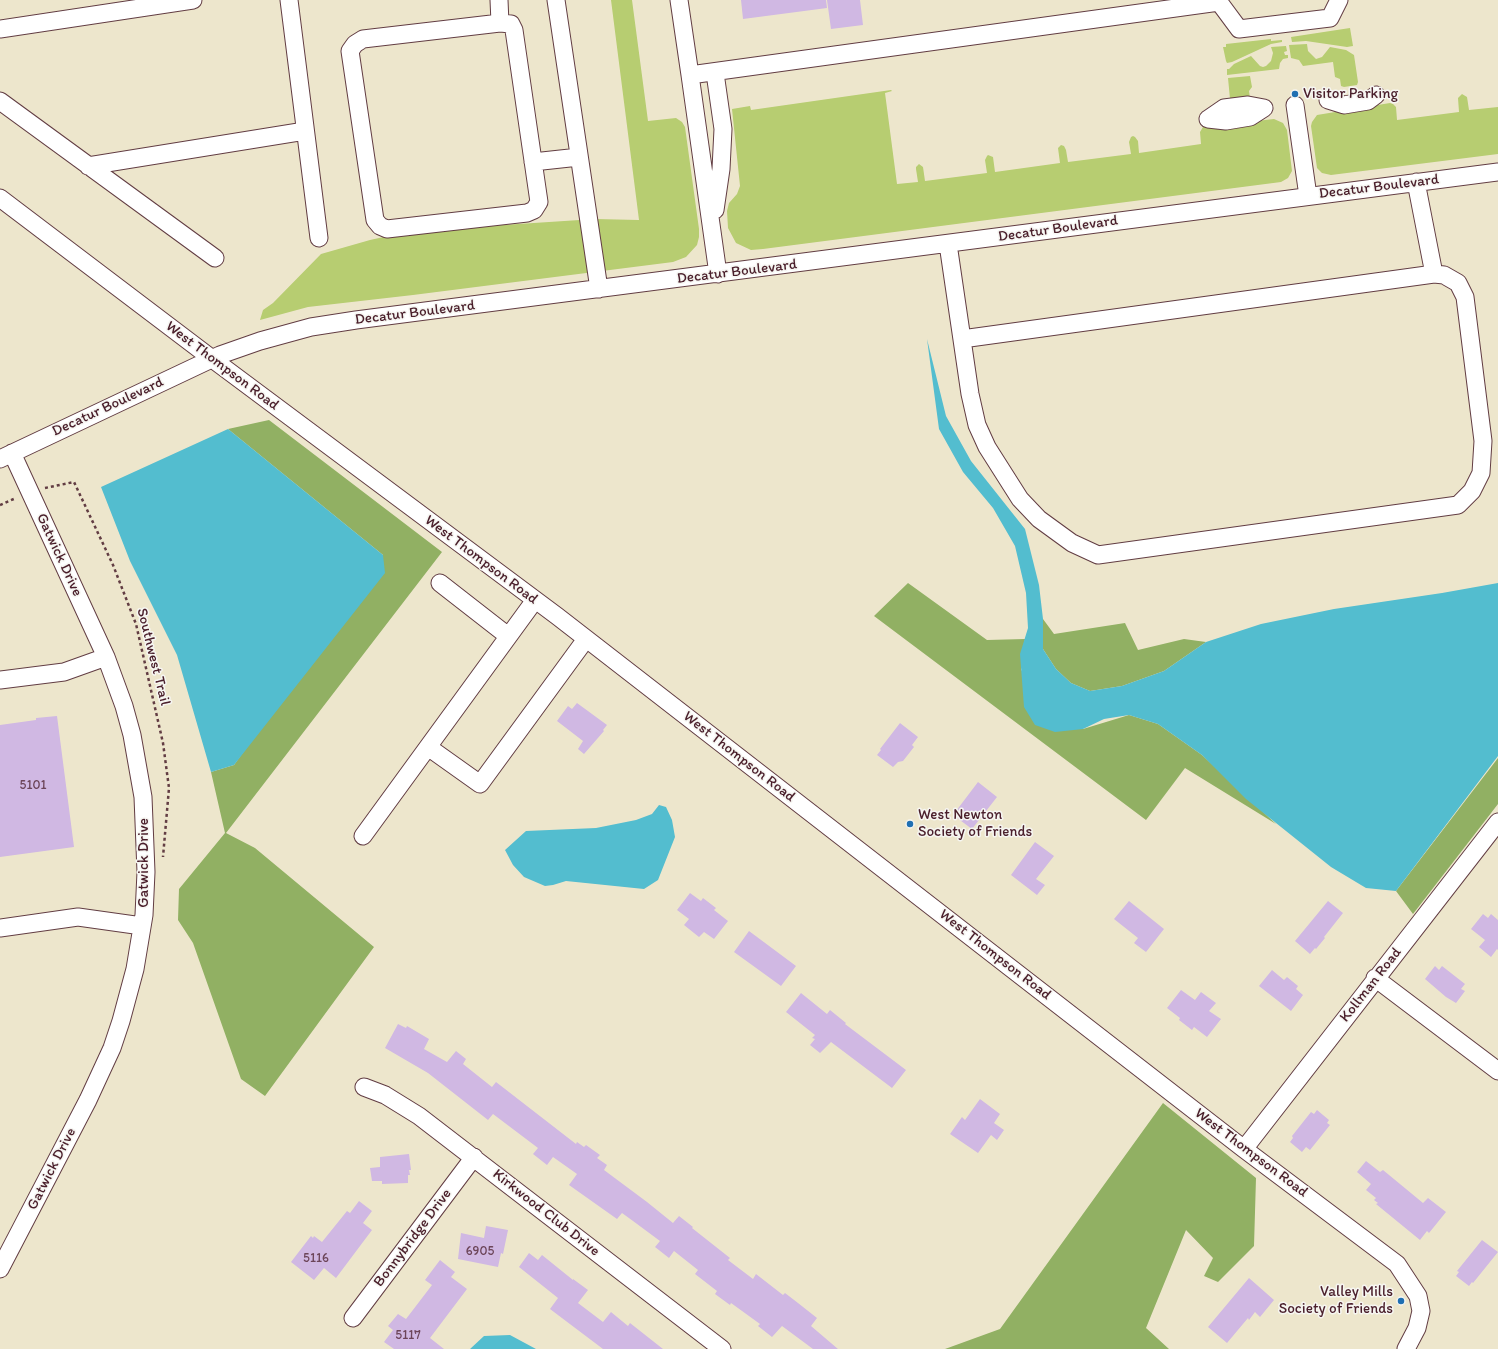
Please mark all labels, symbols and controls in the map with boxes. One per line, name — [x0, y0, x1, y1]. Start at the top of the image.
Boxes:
place label: Visitor Parking — [1303, 85, 1398, 103]
marker: Visitor Parking — [1290, 89, 1300, 99]
street label: Decatur Boulevard — [1318, 171, 1440, 203]
street label: Decatur Boulevard — [997, 212, 1119, 246]
street label: Decatur Boulevard — [676, 256, 798, 288]
street label: Decatur Boulevard — [354, 297, 476, 329]
street label: West Thompson Road — [162, 318, 282, 414]
street label: Decatur Boulevard — [49, 373, 167, 441]
street label: Gatwick Drive — [32, 511, 86, 599]
street label: West Thompson Road — [421, 512, 541, 608]
street label: Southwest Trail — [132, 606, 174, 708]
street label: West Thompson Road — [679, 708, 799, 806]
house number: 5101 — [20, 778, 46, 794]
place label: West Newton Society of Friends — [918, 806, 1032, 841]
street label: Gatwick Drive — [135, 818, 153, 908]
marker: West Newton Society of Friends — [905, 819, 915, 829]
street label: West Thompson Road — [935, 906, 1055, 1004]
street label: Kollman Road — [1336, 944, 1406, 1026]
street label: West Thompson Road — [1191, 1105, 1311, 1201]
street label: Gatwick Drive — [24, 1125, 80, 1213]
street label: Kirkwood Club Drive — [489, 1165, 603, 1261]
street label: Bonnybridge Drive — [370, 1185, 456, 1291]
house number: 6905 — [466, 1244, 494, 1260]
house number: 5116 — [303, 1251, 329, 1267]
place label: Valley Mills Society of Friends — [1279, 1283, 1393, 1318]
marker: Valley Mills Society of Friends — [1396, 1296, 1406, 1306]
house number: 5117 — [395, 1328, 421, 1344]

